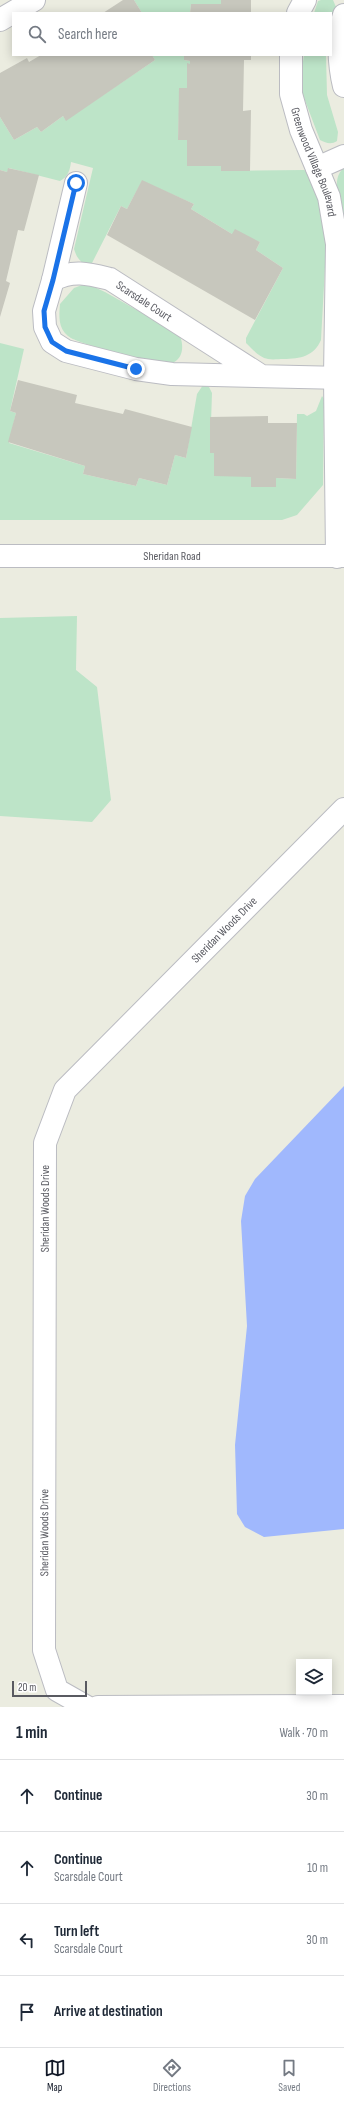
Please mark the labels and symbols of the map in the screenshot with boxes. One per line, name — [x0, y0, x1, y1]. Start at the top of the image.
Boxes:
street label: Greenwood Village Boulevard — [287, 106, 339, 218]
route start — [67, 174, 85, 192]
street label: Scarsdale Court — [113, 278, 175, 325]
route end — [127, 360, 145, 378]
street label: Sheridan Road — [143, 549, 201, 564]
street label: Sheridan Woods Drive — [188, 894, 261, 966]
street label: Sheridan Woods Drive — [38, 1165, 53, 1252]
street label: Sheridan Woods Drive — [37, 1489, 52, 1576]
scale bar — [12, 1679, 87, 1698]

